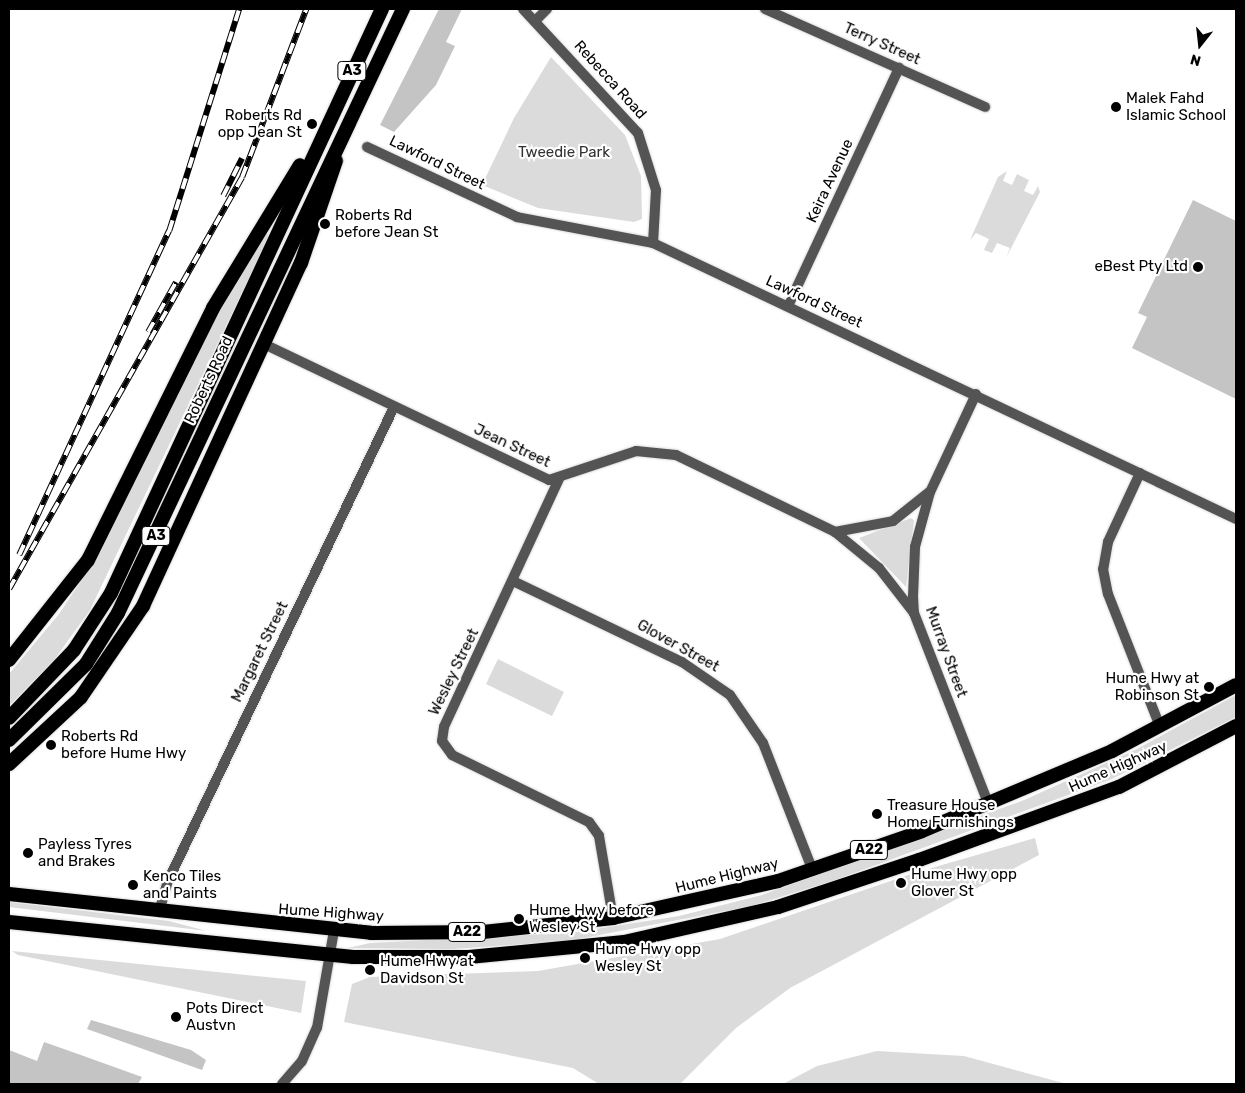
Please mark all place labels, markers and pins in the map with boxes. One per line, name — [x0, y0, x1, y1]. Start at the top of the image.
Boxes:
place label: Malek Fahd Islamic School — [1126, 89, 1226, 124]
marker: Malek Fahd Islamic School — [1110, 101, 1122, 113]
place label: Roberts Rd opp Jean St — [218, 106, 302, 141]
marker: Roberts Rd opp Jean St — [306, 118, 318, 130]
place label: Roberts Rd before Jean St — [335, 206, 438, 241]
marker: Roberts Rd before Jean St — [319, 218, 331, 230]
place label: eBest Pty Ltd — [1094, 258, 1188, 276]
marker: eBest Pty Ltd — [1192, 261, 1204, 273]
place label: Hume Hwy at Robinson St — [1105, 669, 1199, 704]
marker: Hume Hwy at Robinson St — [1203, 681, 1215, 693]
place label: Roberts Rd before Hume Hwy — [61, 727, 186, 762]
marker: Roberts Rd before Hume Hwy — [45, 739, 57, 751]
place label: Treasure House Home Furnishings — [887, 796, 1014, 831]
marker: Treasure House Home Furnishings — [871, 808, 883, 820]
place label: Payless Tyres and Brakes — [38, 835, 132, 870]
marker: Payless Tyres and Brakes — [22, 847, 34, 859]
place label: Hume Hwy opp Glover St — [911, 865, 1017, 900]
place label: Kenco Tiles and Paints — [143, 867, 222, 902]
marker: Hume Hwy opp Glover St — [895, 877, 907, 889]
marker: Kenco Tiles and Paints — [127, 879, 139, 891]
place label: Hume Hwy before Wesley St — [529, 901, 654, 936]
marker: Hume Hwy before Wesley St — [513, 913, 525, 925]
place label: Hume Hwy opp Wesley St — [595, 940, 701, 975]
place label: Hume Hwy at Davidson St — [380, 952, 474, 987]
marker: Hume Hwy opp Wesley St — [579, 952, 591, 964]
marker: Hume Hwy at Davidson St — [364, 964, 376, 976]
place label: Pots Direct Austvn — [186, 999, 263, 1034]
marker: Pots Direct Austvn — [170, 1011, 182, 1023]

